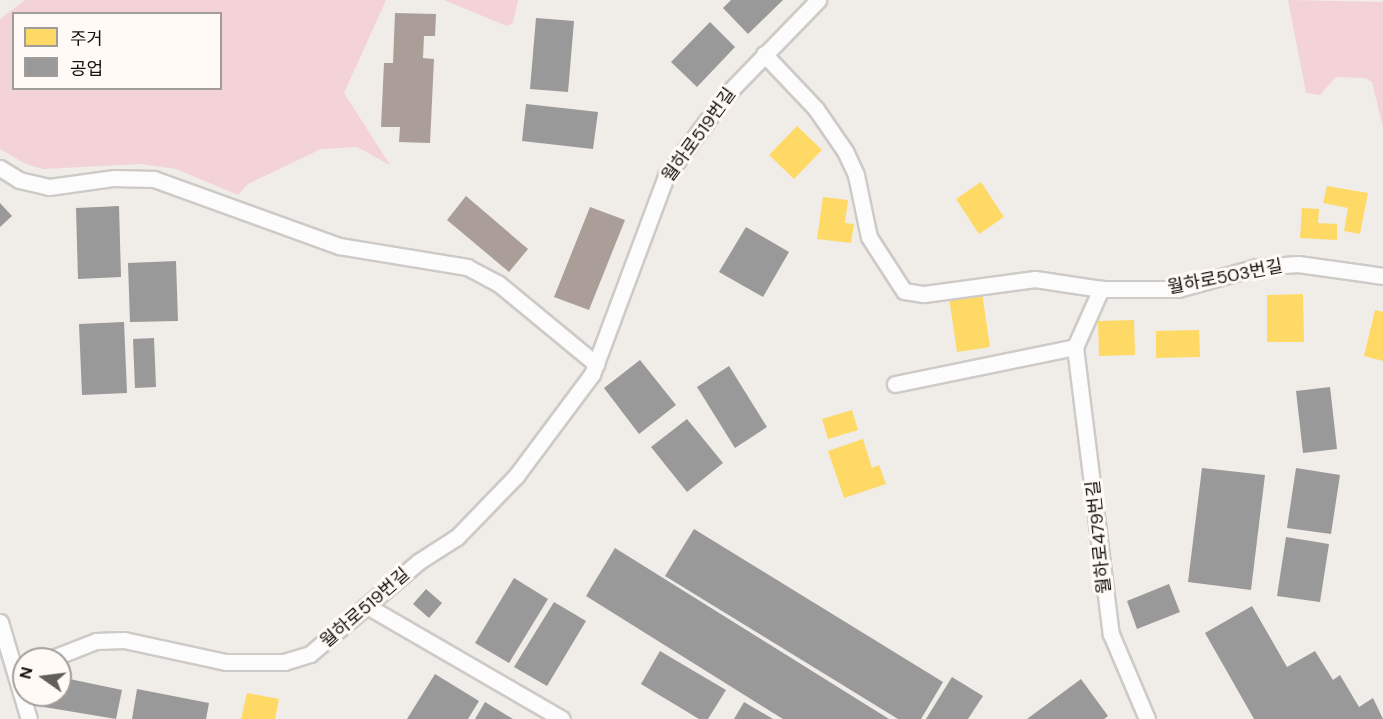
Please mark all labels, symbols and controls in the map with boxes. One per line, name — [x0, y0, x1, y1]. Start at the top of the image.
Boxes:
legend — [12, 12, 222, 90]
text: 주거 — [70, 27, 103, 51]
text: 공업 — [70, 57, 103, 81]
street label: 월하로519번길 — [658, 84, 740, 186]
street label: 월하로503번길 — [1166, 255, 1284, 299]
street label: 월하로479번길 — [1082, 479, 1116, 595]
street label: 월하로519번길 — [316, 564, 414, 652]
north arrow — [12, 647, 72, 707]
text: N — [14, 665, 38, 681]

